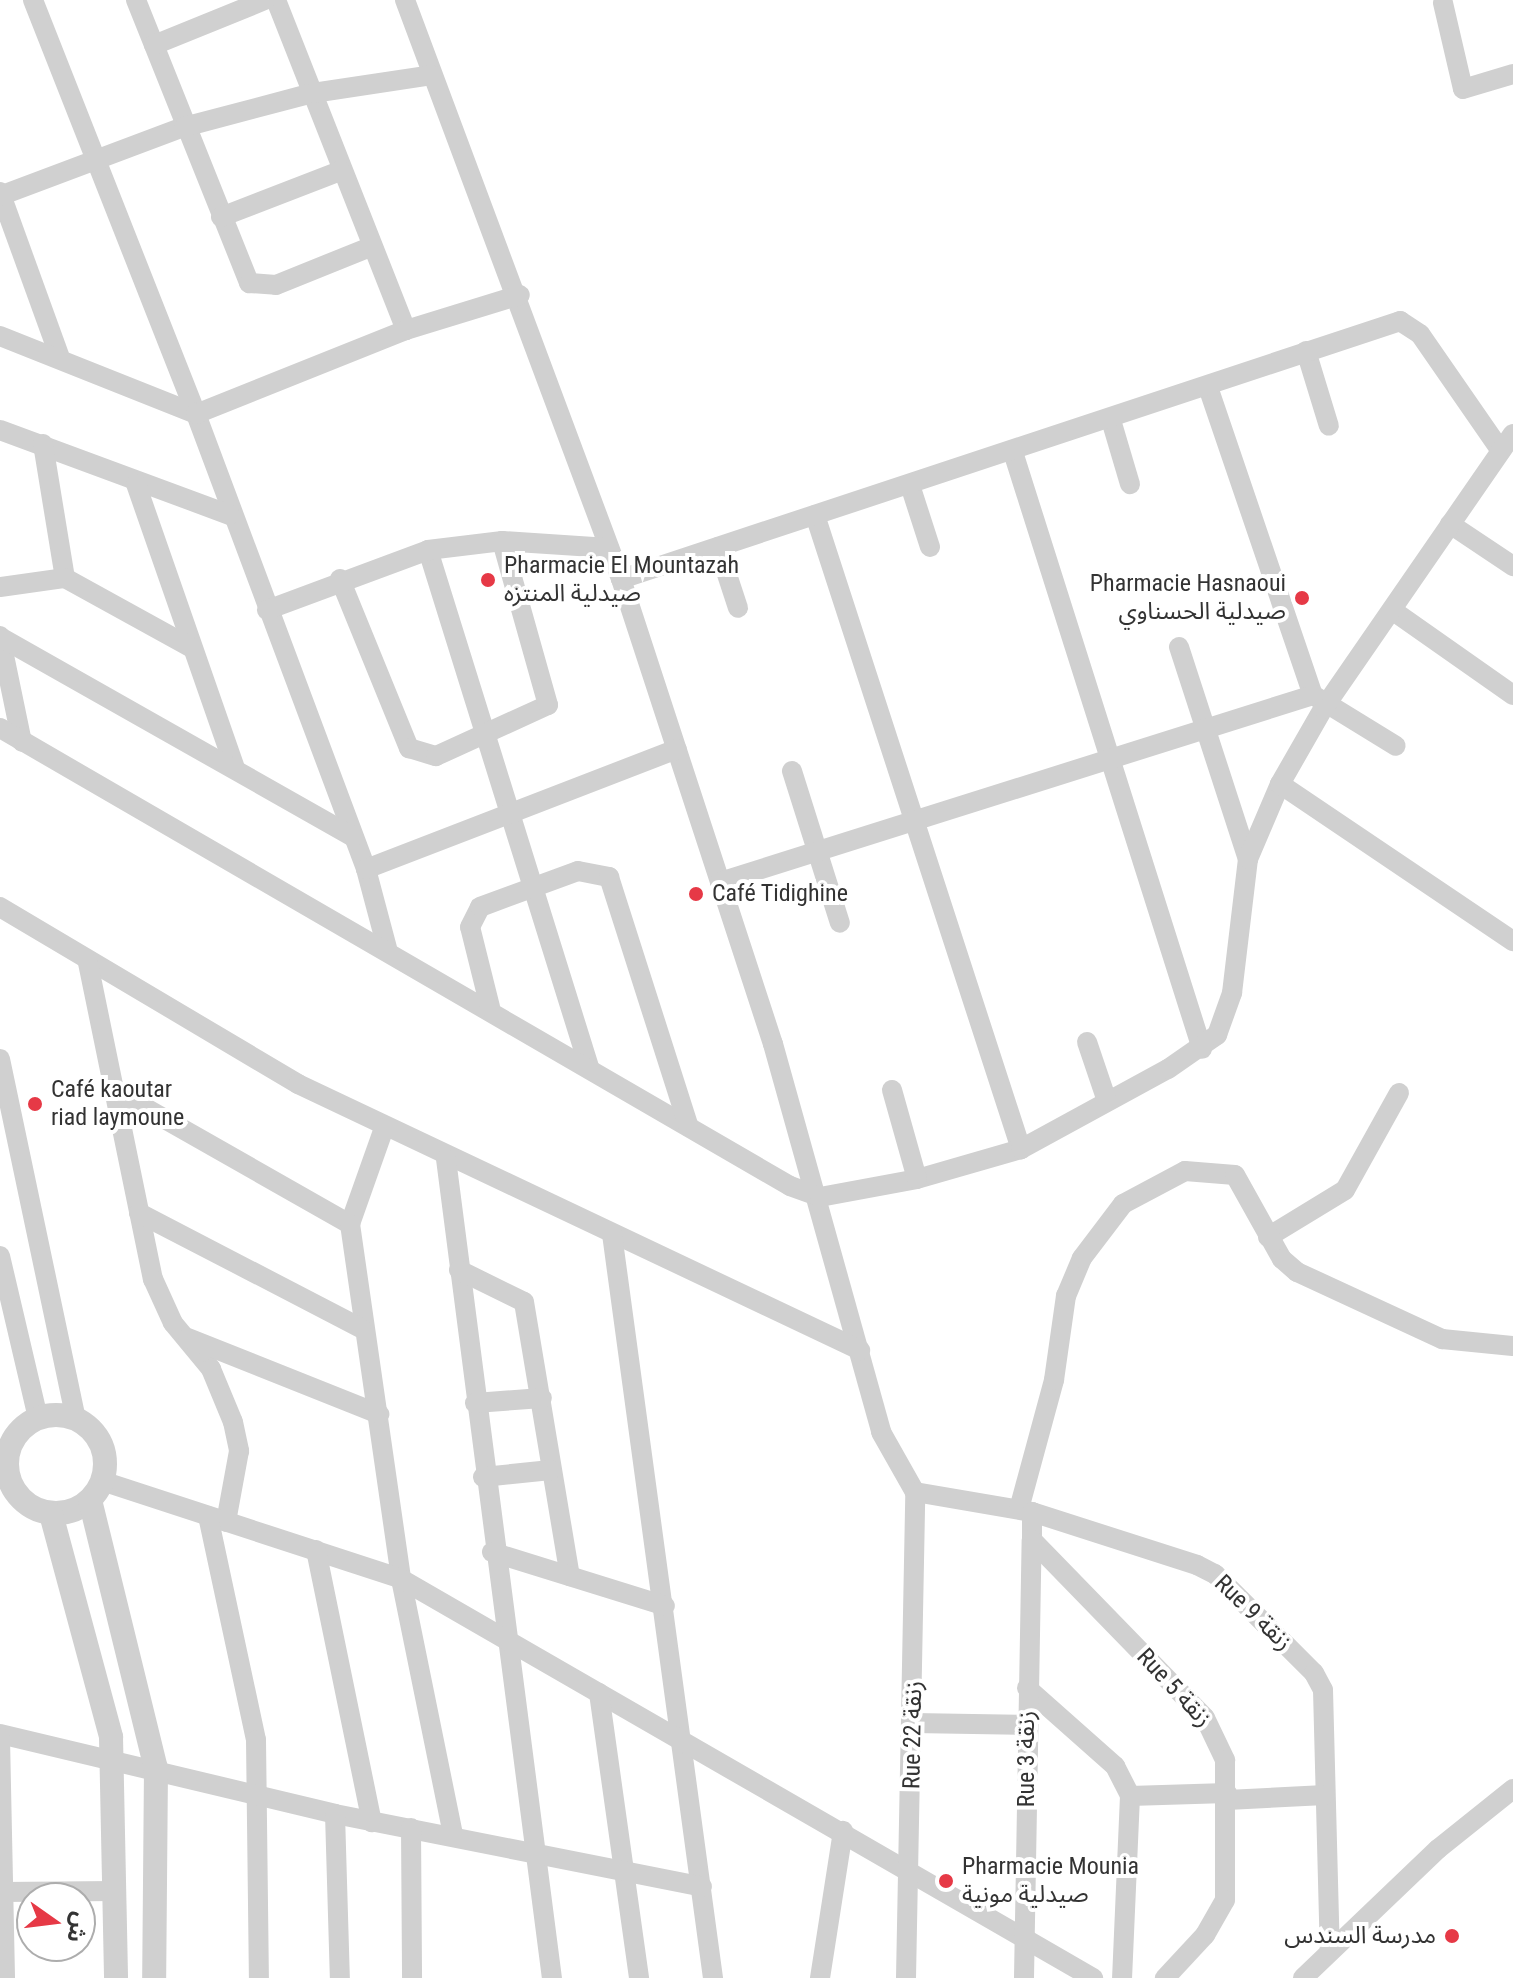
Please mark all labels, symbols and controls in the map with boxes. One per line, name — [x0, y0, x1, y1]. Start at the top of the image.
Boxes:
place label: Pharmacie El Mountazah صيدلية المنتزه — [504, 552, 739, 608]
place label: Pharmacie Hasnaoui صيدلية الحسناوي — [1090, 570, 1286, 626]
marker: Pharmacie El Mountazah صيدلية المنتزه — [479, 571, 497, 589]
marker: Pharmacie Hasnaoui صيدلية الحسناوي — [1293, 589, 1311, 607]
place label: Café Tidighine — [712, 880, 848, 908]
marker: Café Tidighine — [687, 885, 705, 903]
place label: Café kaoutar riad laymoune — [51, 1076, 184, 1132]
marker: Café kaoutar riad laymoune — [26, 1095, 44, 1113]
street label: Rue 9 زنقة — [1208, 1569, 1298, 1657]
street label: Rue 5 زنقة — [1131, 1643, 1217, 1733]
street label: Rue 22 زنقة — [898, 1681, 928, 1789]
street label: Rue 3 زنقة — [1013, 1711, 1041, 1807]
place label: Pharmacie Mounia صيدلية مونية — [962, 1853, 1139, 1909]
marker: Pharmacie Mounia صيدلية مونية — [937, 1872, 955, 1890]
north arrow — [16, 1882, 96, 1962]
text: ش — [62, 1910, 94, 1945]
place label: مدرسة السندس — [1284, 1922, 1436, 1950]
marker: مدرسة السندس — [1443, 1927, 1461, 1945]

